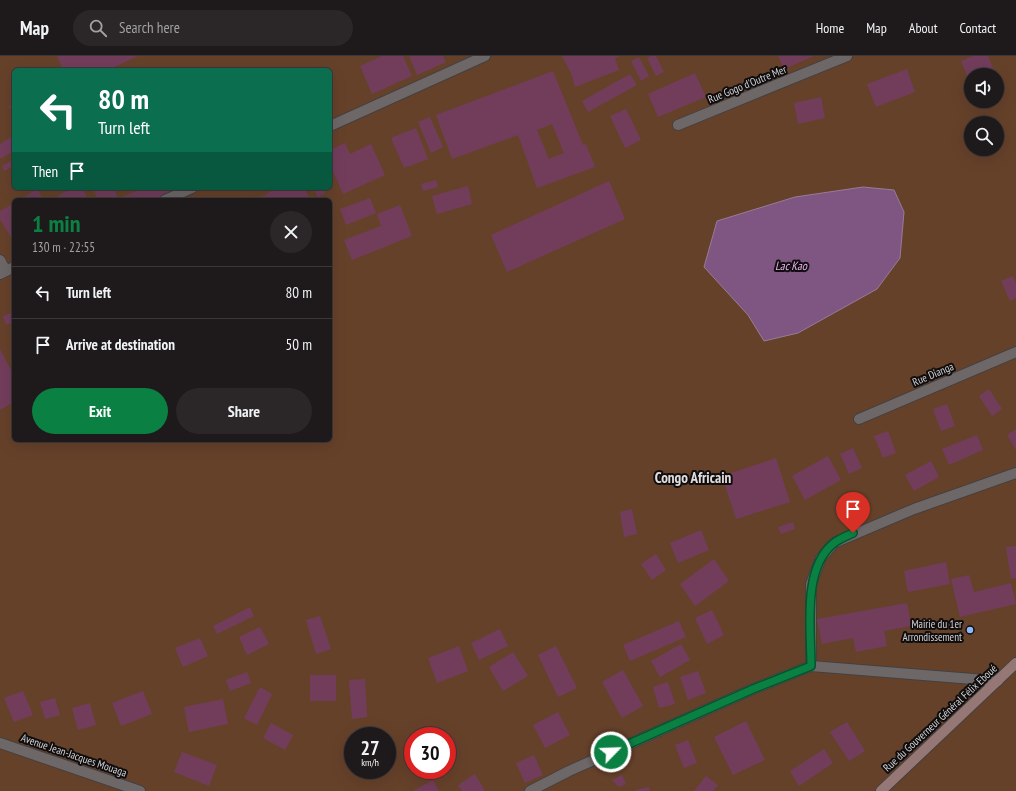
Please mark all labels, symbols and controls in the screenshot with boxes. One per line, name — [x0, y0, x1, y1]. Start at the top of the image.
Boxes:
search box — [73, 10, 353, 46]
text: Map — [20, 16, 49, 40]
icon: search — [87, 17, 109, 39]
text: Search here — [119, 18, 180, 37]
text: Home — [816, 19, 844, 37]
text: Map — [866, 19, 887, 37]
text: About — [909, 19, 938, 37]
text: Contact — [960, 19, 996, 37]
street label: Rue Gogo d'Outre Mer — [706, 62, 788, 106]
map controls — [964, 68, 1004, 156]
button: sound — [964, 68, 1004, 108]
text: 80 m — [98, 80, 149, 117]
icon: left — [32, 84, 84, 136]
text: Turn left — [98, 116, 150, 139]
button: search — [964, 116, 1004, 156]
icon: arrive — [66, 160, 88, 182]
text: Then — [32, 162, 58, 181]
text: 1 min — [32, 208, 80, 239]
button: close — [270, 211, 312, 253]
text: 130 m · 22:55 — [32, 239, 95, 256]
water label: Lac Kao — [775, 258, 808, 273]
icon: left — [32, 282, 54, 304]
text: Turn left — [66, 283, 111, 302]
text: 80 m — [286, 283, 312, 302]
icon: arrive — [32, 334, 54, 356]
text: Arrive at destination — [66, 335, 175, 354]
text: 50 m — [286, 335, 312, 354]
street label: Rue Dianga — [910, 359, 956, 389]
button: Exit — [32, 388, 168, 434]
button: Share — [176, 388, 312, 434]
district label: Congo Africain — [655, 468, 732, 487]
pin — [836, 492, 870, 533]
icon: arrive — [842, 498, 864, 520]
place label: Mairie du 1er Arrondissement — [903, 617, 962, 644]
marker: Mairie du 1er Arrondissement — [965, 625, 975, 635]
street label: Rue du Gouverneur Général Félix Eboué — [880, 661, 1000, 775]
speed limit sign: 30 — [404, 727, 456, 779]
street label: Avenue Jean-Jacques Mouaga — [19, 730, 129, 780]
position arrow — [590, 731, 632, 773]
text: 27 — [360, 735, 380, 761]
text: km/h — [361, 756, 379, 769]

